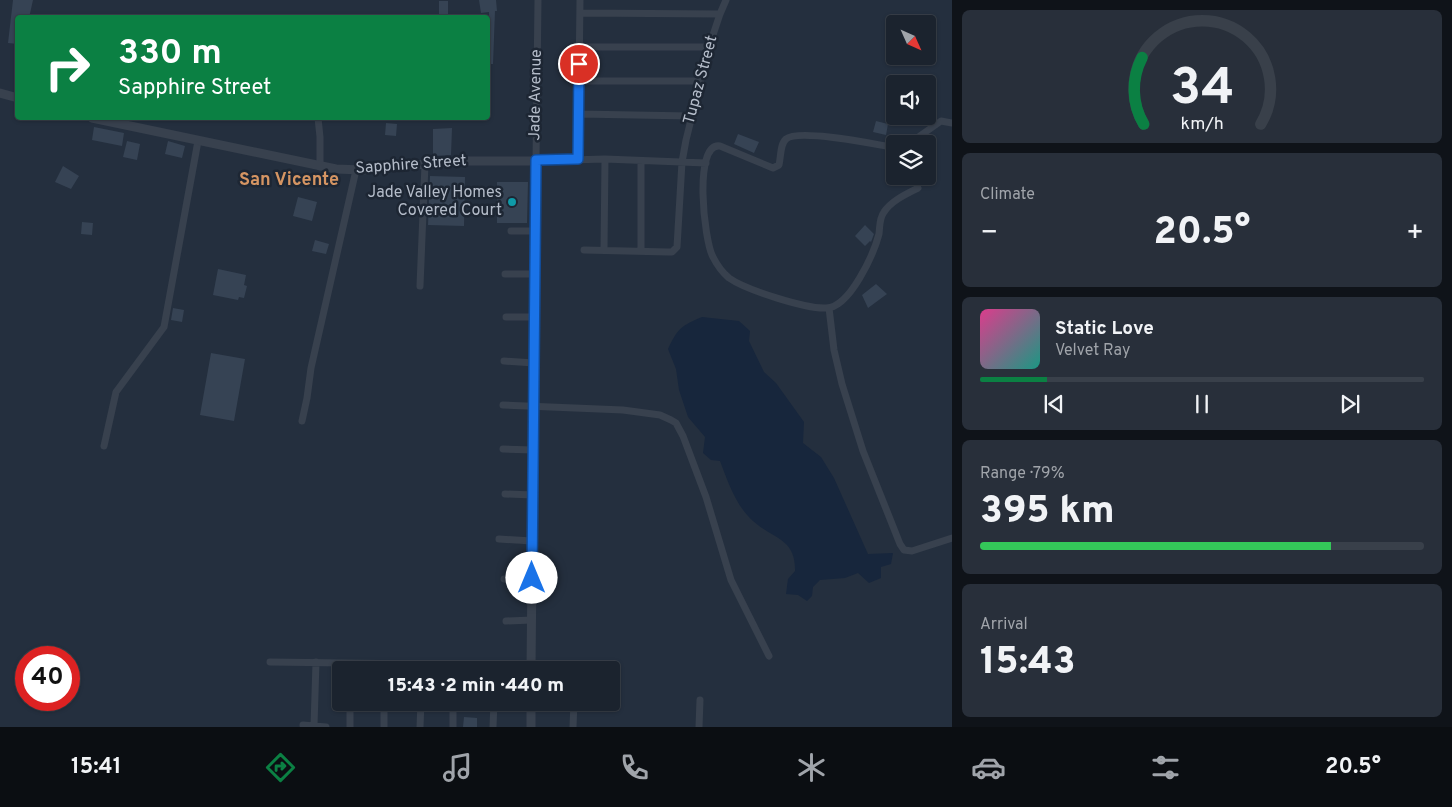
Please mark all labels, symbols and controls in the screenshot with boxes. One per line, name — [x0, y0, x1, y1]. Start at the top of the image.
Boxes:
north arrow — [886, 15, 936, 65]
map controls — [886, 15, 936, 185]
text: 330 m — [118, 32, 222, 76]
street label: Tupaz Street — [680, 33, 722, 127]
icon: right — [35, 35, 100, 100]
pin — [558, 43, 600, 85]
street label: Jade Avenue — [525, 49, 547, 141]
icon: arrive — [565, 50, 593, 78]
text: 34 — [1170, 57, 1234, 123]
text: Sapphire Street — [118, 75, 271, 102]
button: sound — [886, 75, 936, 125]
text: km/h — [1180, 113, 1224, 136]
button: layers — [886, 135, 936, 185]
street label: Sapphire Street — [355, 151, 467, 179]
district label: San Vicente — [239, 169, 339, 192]
place label: Jade Valley Homes Covered Court — [367, 183, 502, 221]
text: Climate — [980, 185, 1035, 205]
marker: Jade Valley Homes Covered Court — [506, 196, 518, 208]
text: 20.5° — [1154, 209, 1250, 258]
text: − — [980, 216, 998, 252]
text: + — [1406, 216, 1424, 252]
text: Static Love — [1055, 317, 1154, 341]
text: Velvet Ray — [1055, 341, 1130, 361]
icon: previous — [1040, 390, 1068, 418]
icon: pause — [1188, 390, 1216, 418]
icon: next — [1336, 390, 1364, 418]
text: Range · 79% — [980, 464, 1065, 484]
text: 395 km — [980, 488, 1115, 537]
position arrow — [505, 551, 557, 603]
text: Arrival — [980, 615, 1028, 635]
text: 15:43 — [980, 639, 1076, 688]
speed limit sign: 40 — [15, 646, 80, 711]
text: 15:43 · 2 min · 440 m — [388, 674, 564, 698]
icon: directions — [263, 750, 298, 785]
icon: music — [440, 750, 475, 785]
icon: phone — [617, 750, 652, 785]
icon: climate — [794, 750, 829, 785]
icon: car — [971, 750, 1006, 785]
icon: filters — [1148, 750, 1183, 785]
text: 15:41 — [71, 754, 122, 781]
text: 20.5° — [1325, 754, 1381, 781]

